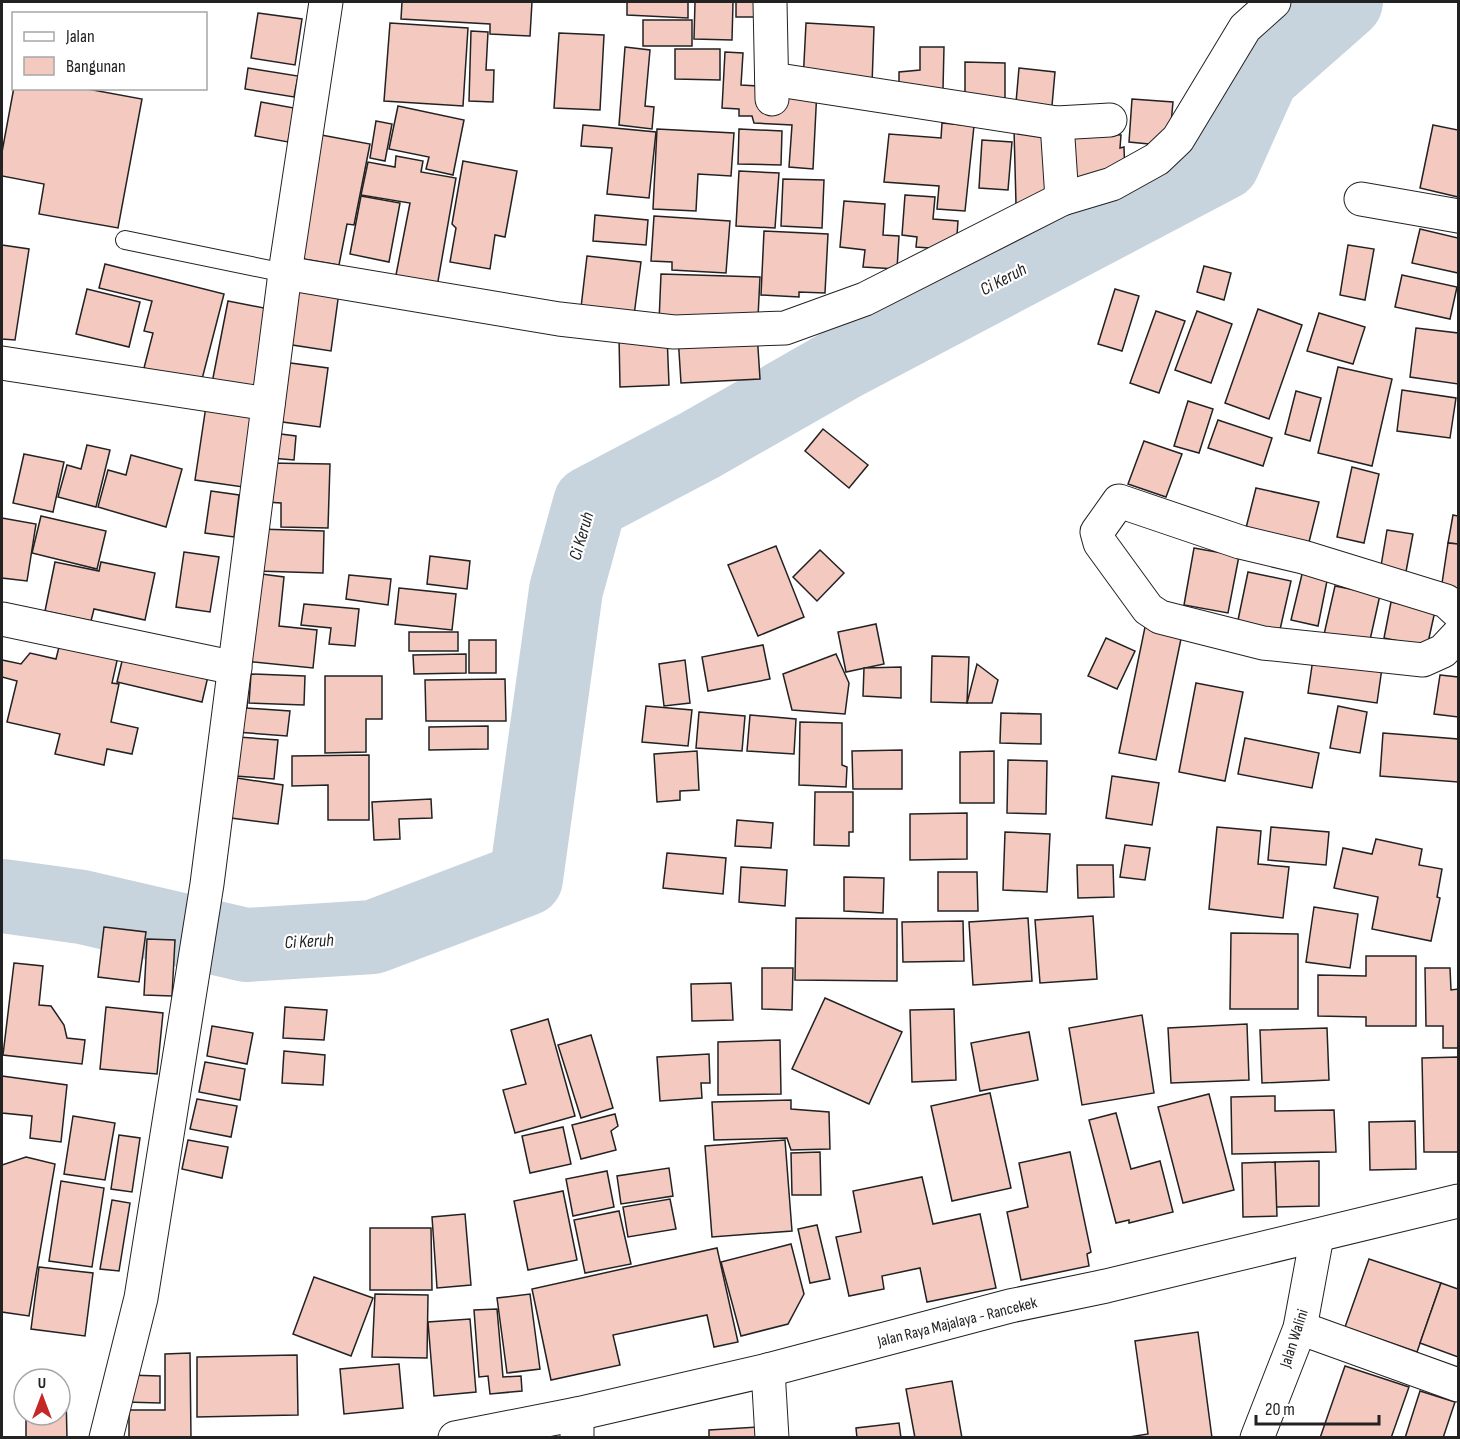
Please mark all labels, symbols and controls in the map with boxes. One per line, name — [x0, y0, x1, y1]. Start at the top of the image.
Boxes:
legend — [12, 12, 207, 90]
text: Jalan — [65, 26, 95, 47]
text: Bangunan — [66, 56, 126, 77]
water label: Ci Keruh — [977, 258, 1030, 300]
water label: Ci Keruh — [565, 509, 598, 563]
water label: Ci Keruh — [284, 930, 335, 953]
street label: Jalan Raya Majalaya - Rancekek — [875, 1293, 1039, 1352]
street label: Jalan Walini — [1276, 1307, 1313, 1371]
north arrow — [12, 1367, 72, 1427]
text: U — [38, 1374, 46, 1393]
scale bar — [1256, 1388, 1379, 1426]
text: 20 m — [1265, 1399, 1295, 1420]

